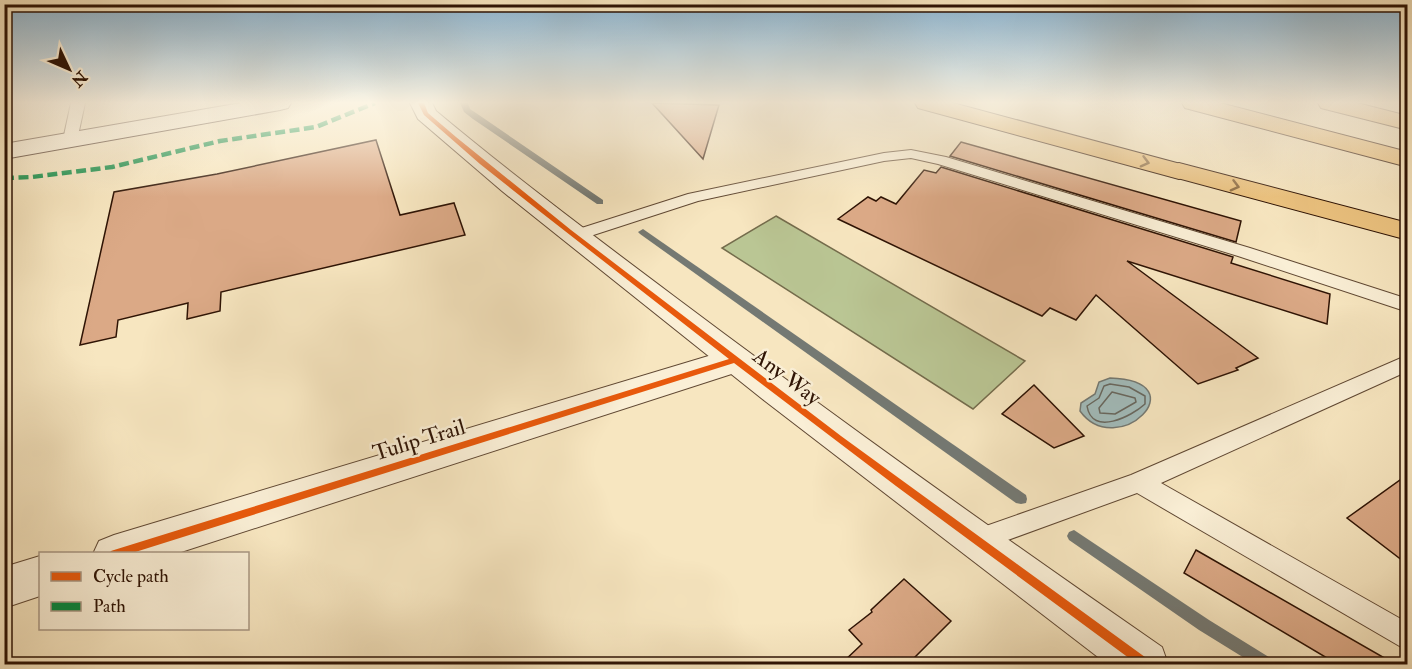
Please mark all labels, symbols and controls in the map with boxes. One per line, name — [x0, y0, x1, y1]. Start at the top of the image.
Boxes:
north arrow — [39, 39, 99, 99]
text: N — [66, 66, 92, 91]
one-way arrow — [1140, 154, 1150, 167]
one-way arrow — [1229, 179, 1240, 191]
street label: Any Way — [746, 342, 827, 412]
street label: Tulip Trail — [369, 413, 469, 468]
legend — [39, 552, 249, 630]
text: Cycle path — [93, 565, 169, 588]
text: Path — [93, 595, 126, 618]

